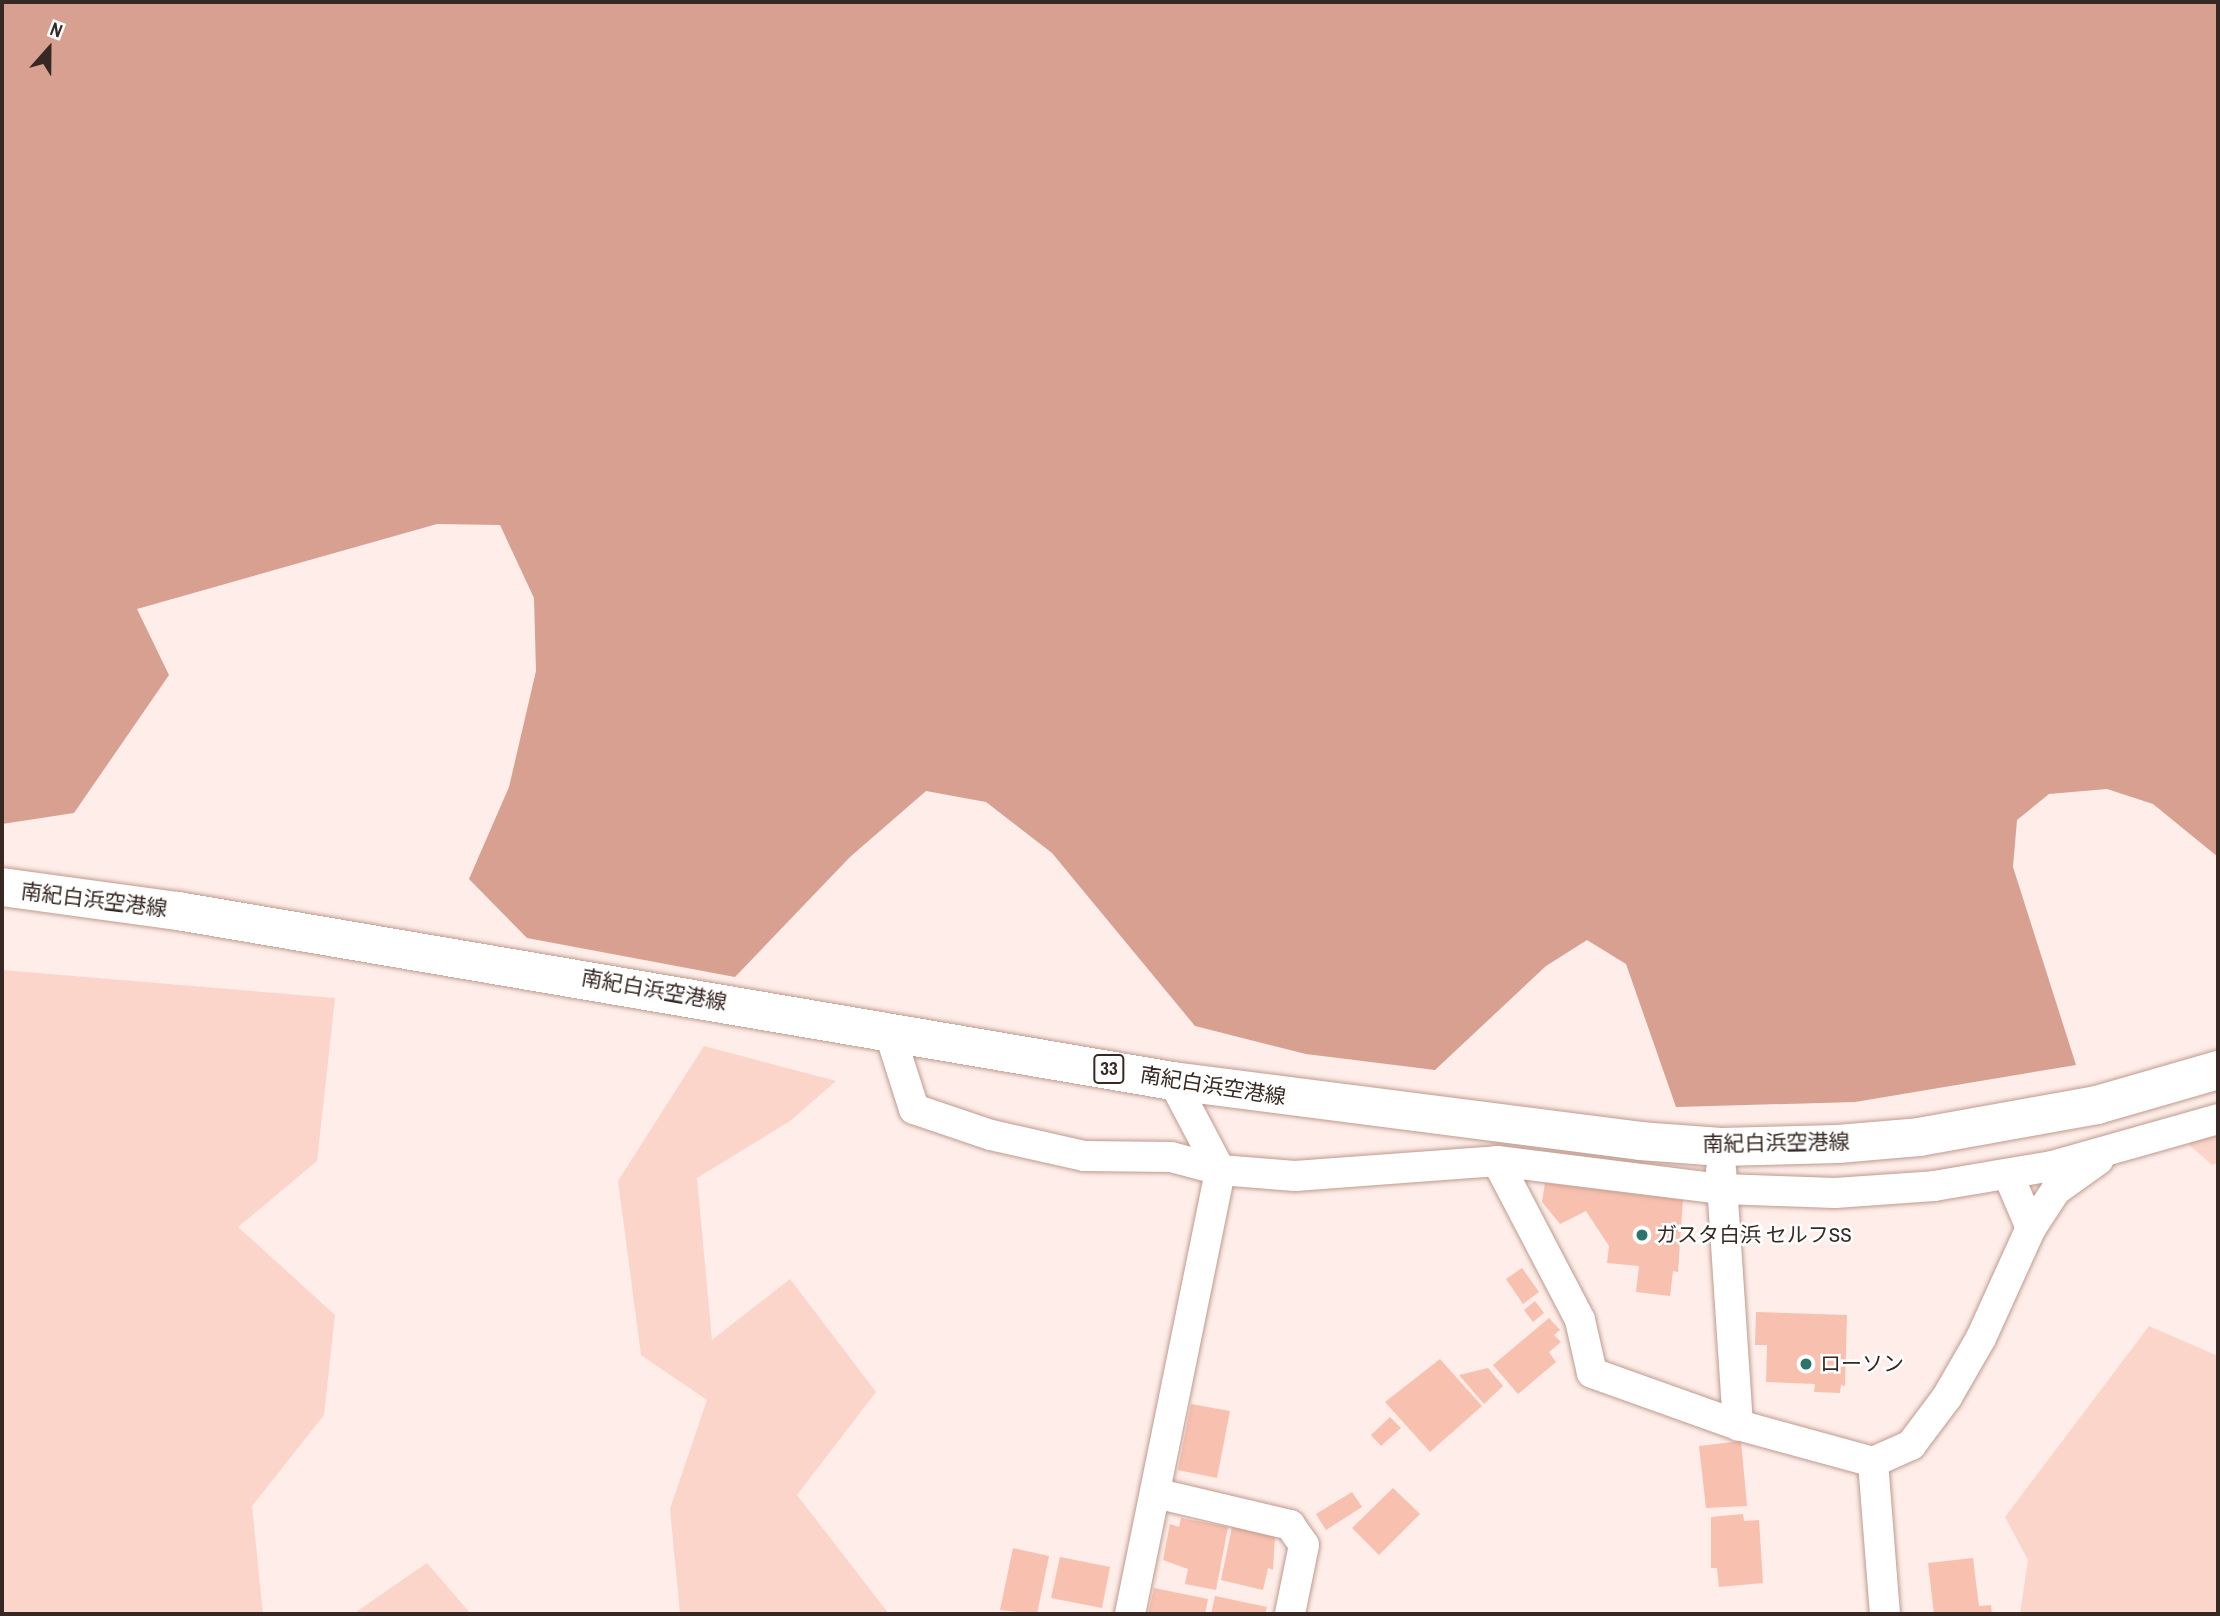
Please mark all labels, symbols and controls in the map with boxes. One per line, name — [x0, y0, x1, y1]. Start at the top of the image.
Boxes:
north arrow — [14, 14, 84, 84]
text: N — [47, 15, 66, 44]
street label: 南紀白浜空港線 — [20, 879, 168, 921]
street label: 南紀白浜空港線 — [579, 965, 729, 1015]
road number: 33 — [1093, 1054, 1125, 1084]
street label: 南紀白浜空港線 — [1138, 1062, 1288, 1110]
street label: 南紀白浜空港線 — [1702, 1129, 1850, 1157]
place label: ガスタ白浜 セルフSS — [1656, 1222, 1852, 1248]
marker: ガスタ白浜 セルフSS — [1634, 1227, 1650, 1243]
place label: ローソン — [1820, 1351, 1904, 1377]
marker: ローソン — [1798, 1356, 1814, 1372]

